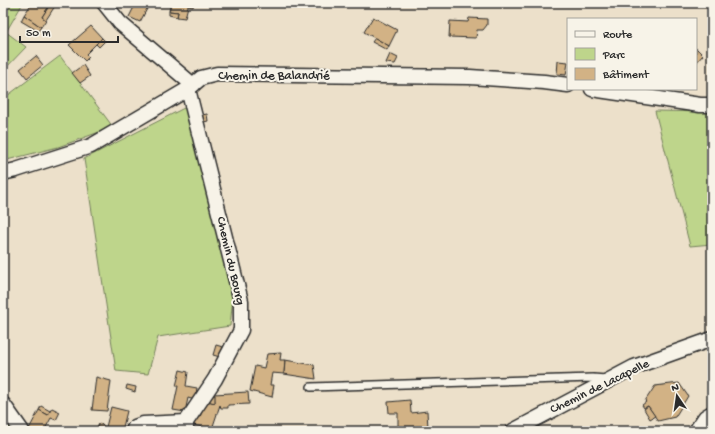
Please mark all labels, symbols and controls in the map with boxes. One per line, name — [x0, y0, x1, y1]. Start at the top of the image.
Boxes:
scale bar — [20, 18, 118, 44]
legend — [567, 18, 697, 90]
text: 50 m — [26, 27, 51, 41]
text: Route — [603, 29, 633, 43]
text: Parc — [602, 49, 626, 63]
street label: Chemin de Balandrié — [218, 69, 330, 84]
text: Bâtiment — [602, 69, 650, 83]
street label: Chemin du Bourg — [213, 215, 247, 307]
street label: Chemin de Lacapelle — [548, 356, 652, 418]
north arrow — [657, 376, 697, 416]
text: N — [670, 382, 680, 395]

